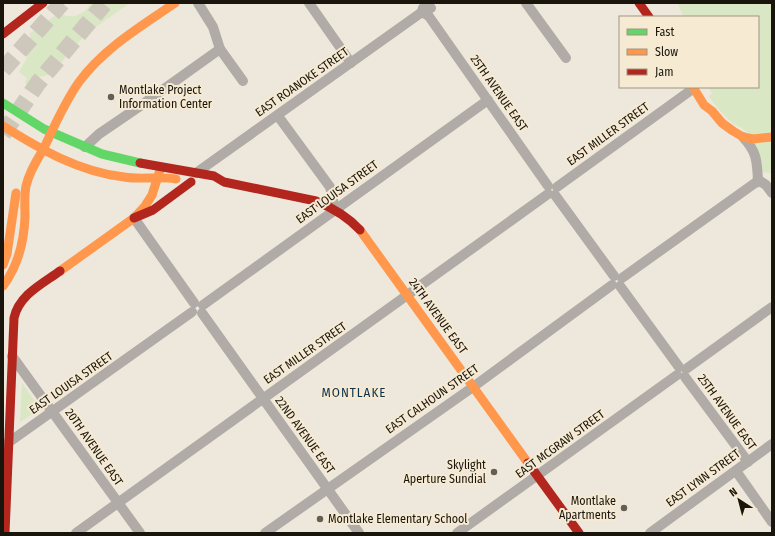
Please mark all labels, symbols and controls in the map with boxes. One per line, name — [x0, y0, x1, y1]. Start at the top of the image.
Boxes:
legend — [619, 16, 759, 88]
text: Fast — [655, 25, 674, 39]
street label: EAST ROANOKE STREET — [253, 44, 352, 119]
text: Slow — [655, 45, 678, 59]
street label: 25TH AVENUE EAST — [468, 52, 531, 134]
text: Jam — [655, 65, 673, 79]
place label: Montlake Project Information Center — [119, 83, 213, 111]
marker: Montlake Project Information Center — [106, 92, 116, 102]
street label: EAST MILLER STREET — [564, 99, 652, 168]
street label: EAST LOUISA STREET — [293, 157, 381, 227]
street label: 24TH AVENUE EAST — [406, 276, 470, 357]
street label: EAST MILLER STREET — [261, 319, 349, 387]
street label: EAST LOUISA STREET — [27, 349, 116, 417]
street label: EAST CALHOUN STREET — [383, 361, 482, 436]
street label: 25TH AVENUE EAST — [695, 372, 759, 453]
district label: MONTLAKE — [322, 385, 386, 400]
street label: 22ND AVENUE EAST — [272, 394, 338, 476]
street label: 20TH AVENUE EAST — [62, 406, 126, 489]
street label: EAST MCGRAW STREET — [513, 407, 608, 481]
street label: EAST LYNN STREET — [663, 446, 743, 510]
place label: Skylight Aperture Sundial — [403, 458, 486, 486]
marker: Skylight Aperture Sundial — [489, 467, 499, 477]
north arrow — [719, 480, 759, 520]
place label: Montlake Apartments — [559, 494, 616, 522]
marker: Montlake Apartments — [619, 503, 629, 513]
place label: Montlake Elementary School — [328, 512, 468, 526]
marker: Montlake Elementary School — [315, 514, 325, 524]

